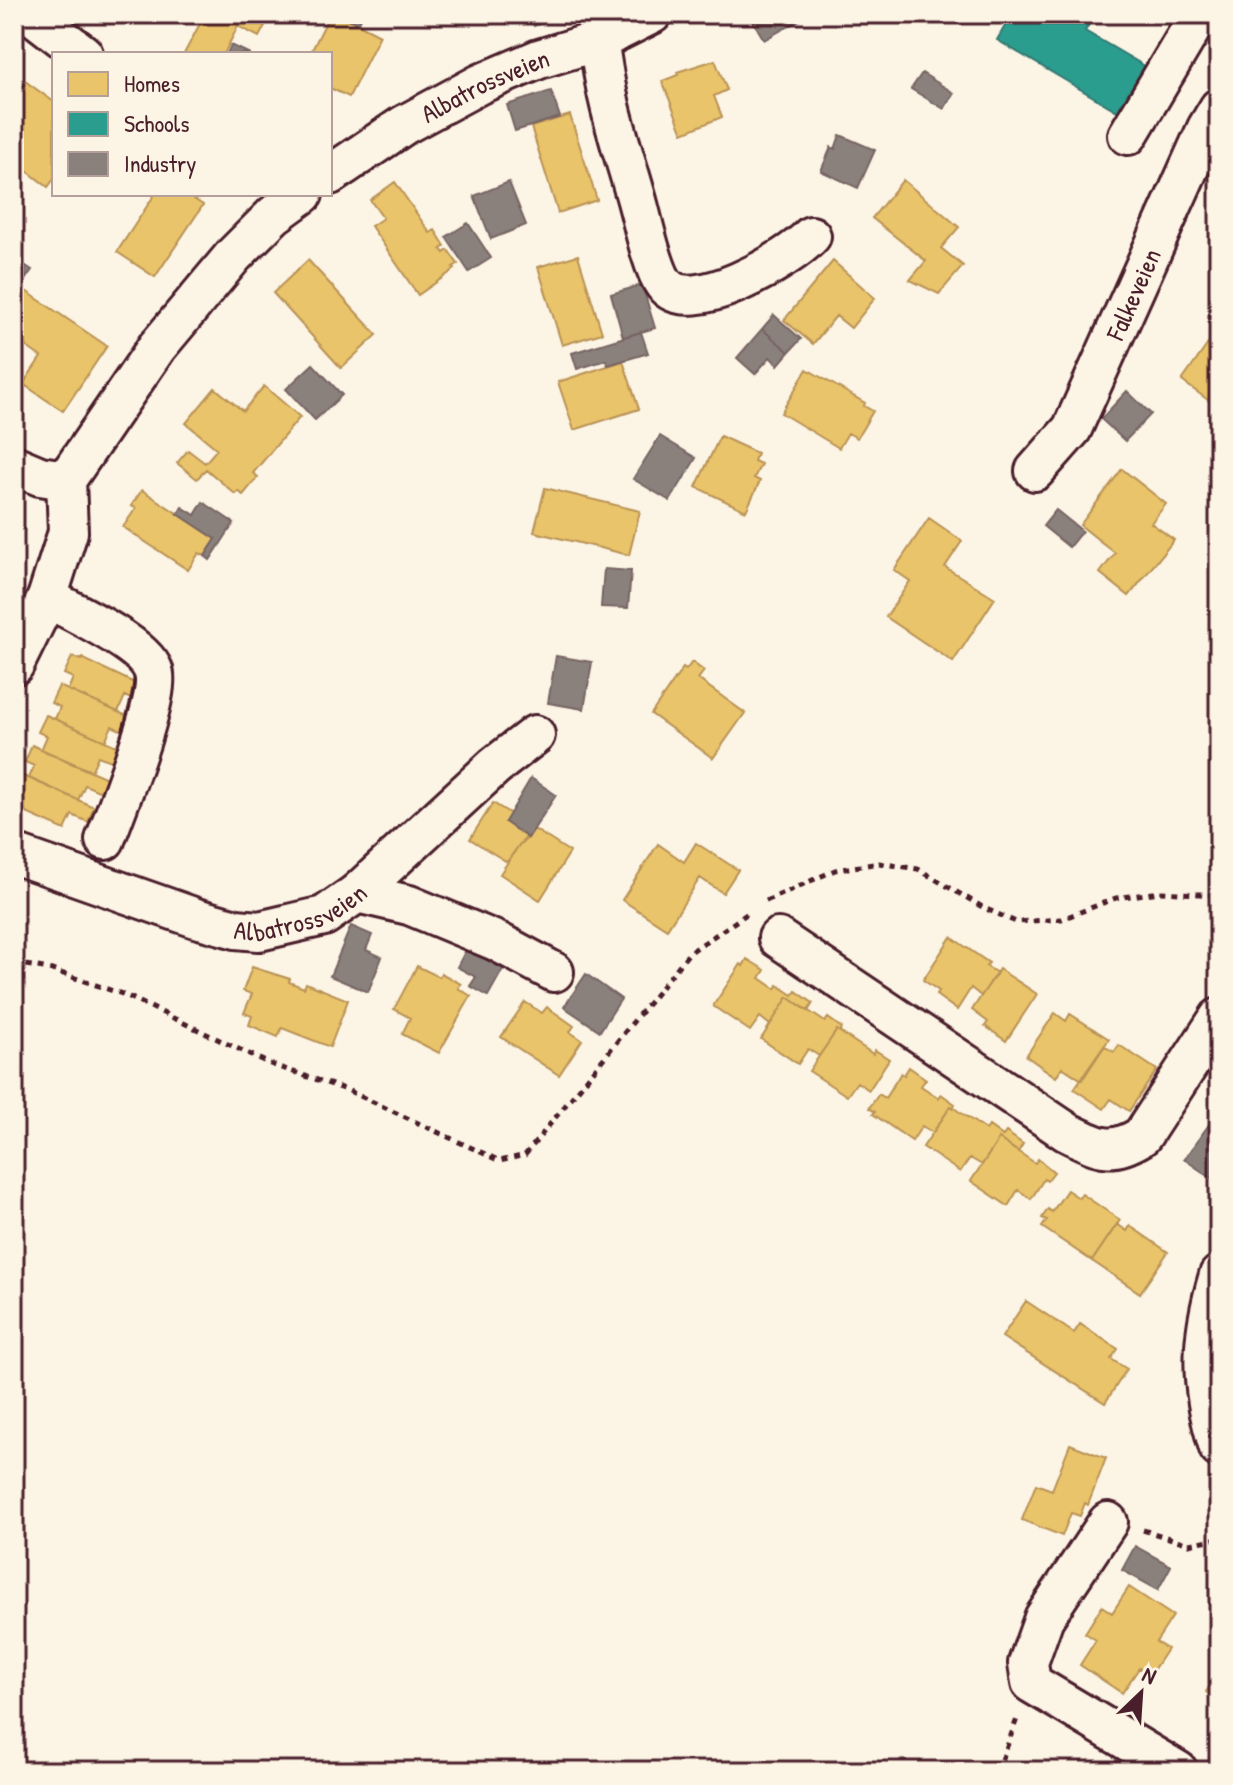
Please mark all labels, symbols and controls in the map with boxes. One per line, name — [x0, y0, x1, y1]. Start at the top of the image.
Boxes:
street label: Albatrossveien — [414, 39, 553, 130]
legend — [52, 52, 332, 196]
text: Homes — [124, 67, 180, 99]
text: Schools — [124, 107, 189, 139]
text: Industry — [124, 147, 196, 179]
street label: Falkeveien — [1096, 243, 1168, 346]
street label: Albatrossveien — [233, 875, 374, 949]
north arrow — [1101, 1653, 1181, 1733]
text: N — [1138, 1659, 1161, 1691]

